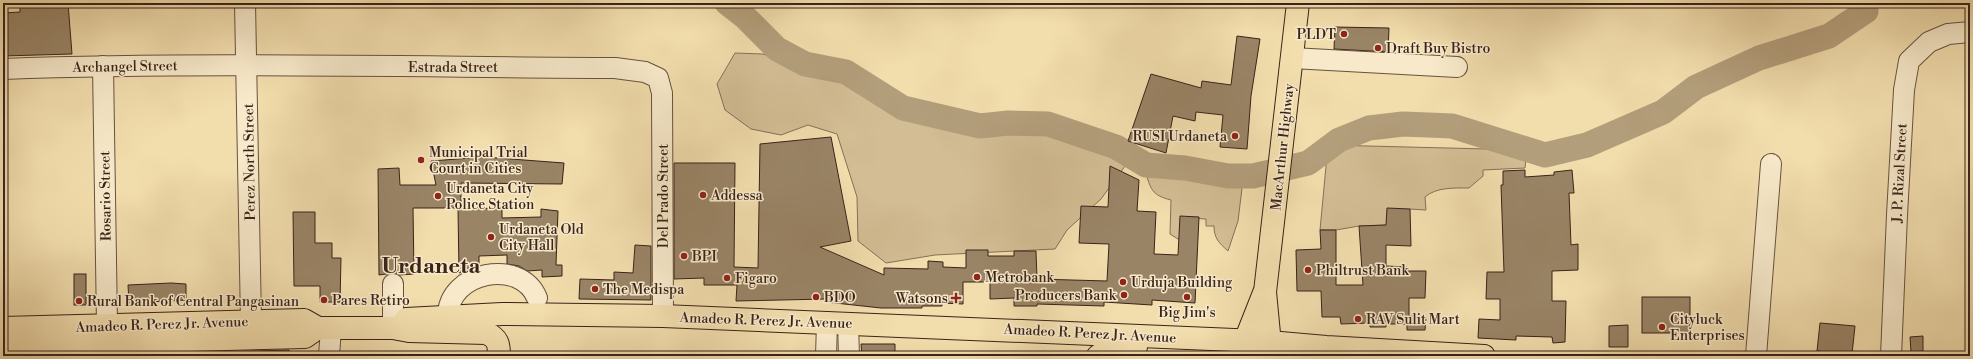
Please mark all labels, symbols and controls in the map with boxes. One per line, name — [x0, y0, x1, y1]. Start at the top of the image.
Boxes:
place label: PLDT — [1296, 26, 1336, 44]
marker: PLDT — [1339, 29, 1349, 39]
place label: Draft Buy Bistro — [1386, 40, 1490, 58]
marker: Draft Buy Bistro — [1373, 43, 1383, 53]
street label: Archangel Street — [71, 57, 178, 77]
street label: Estrada Street — [408, 59, 498, 77]
street label: MacArthur Highway — [1267, 82, 1299, 212]
street label: Perez North Street — [240, 103, 260, 221]
street label: J. P. Rizal Street — [1888, 123, 1912, 224]
place label: RUSI Urdaneta — [1133, 128, 1228, 146]
marker: RUSI Urdaneta — [1230, 131, 1240, 141]
place label: Municipal Trial Court in Cities — [429, 144, 528, 178]
street label: Del Prado Street — [655, 144, 673, 248]
street label: Rosario Street — [96, 151, 116, 241]
marker: Municipal Trial Court in Cities — [416, 155, 426, 165]
place label: Urdaneta City Police Station — [446, 180, 535, 214]
place label: Addessa — [710, 187, 764, 205]
marker: Addessa — [698, 190, 708, 200]
marker: Urdaneta City Police Station — [433, 191, 443, 201]
place label: Urdaneta Old City Hall — [499, 221, 584, 255]
marker: Urdaneta Old City Hall — [486, 232, 496, 242]
place label: BPI — [691, 248, 717, 266]
marker: BPI — [679, 251, 689, 261]
district label: Urdaneta — [382, 253, 482, 280]
place label: Philtrust Bank — [1316, 262, 1409, 280]
marker: Philtrust Bank — [1303, 265, 1313, 275]
place label: Metrobank — [985, 269, 1055, 287]
place label: Figaro — [735, 270, 777, 288]
marker: Metrobank — [972, 272, 982, 282]
marker: Figaro — [722, 273, 732, 283]
place label: Urduja Building — [1131, 274, 1233, 292]
marker: Urduja Building — [1118, 277, 1128, 287]
place label: The Medispa — [603, 281, 685, 299]
marker: The Medispa — [590, 284, 600, 294]
place label: Producers Bank — [1015, 287, 1117, 305]
place label: BDO — [823, 289, 856, 307]
place label: Watsons — [895, 290, 948, 308]
marker: Producers Bank — [1119, 290, 1129, 300]
place label: Pares Retiro — [332, 292, 410, 310]
marker: BDO — [811, 292, 821, 302]
marker: Big Jim's — [1182, 292, 1192, 302]
place label: Rural Bank of Central Pangasinan — [87, 293, 300, 311]
marker: Watsons — [951, 293, 961, 303]
marker: Pares Retiro — [319, 295, 329, 305]
marker: Rural Bank of Central Pangasinan — [74, 296, 84, 306]
place label: Big Jim's — [1157, 304, 1216, 322]
street label: Amadeo R. Perez Jr. Avenue — [678, 309, 853, 333]
place label: RAV Sulit Mart — [1366, 311, 1460, 329]
place label: Cityluck Enterprises — [1670, 311, 1745, 345]
street label: Amadeo R. Perez Jr. Avenue — [74, 313, 249, 337]
marker: RAV Sulit Mart — [1353, 314, 1363, 324]
street label: Amadeo R. Perez Jr. Avenue — [1002, 320, 1177, 348]
marker: Cityluck Enterprises — [1657, 322, 1667, 332]

